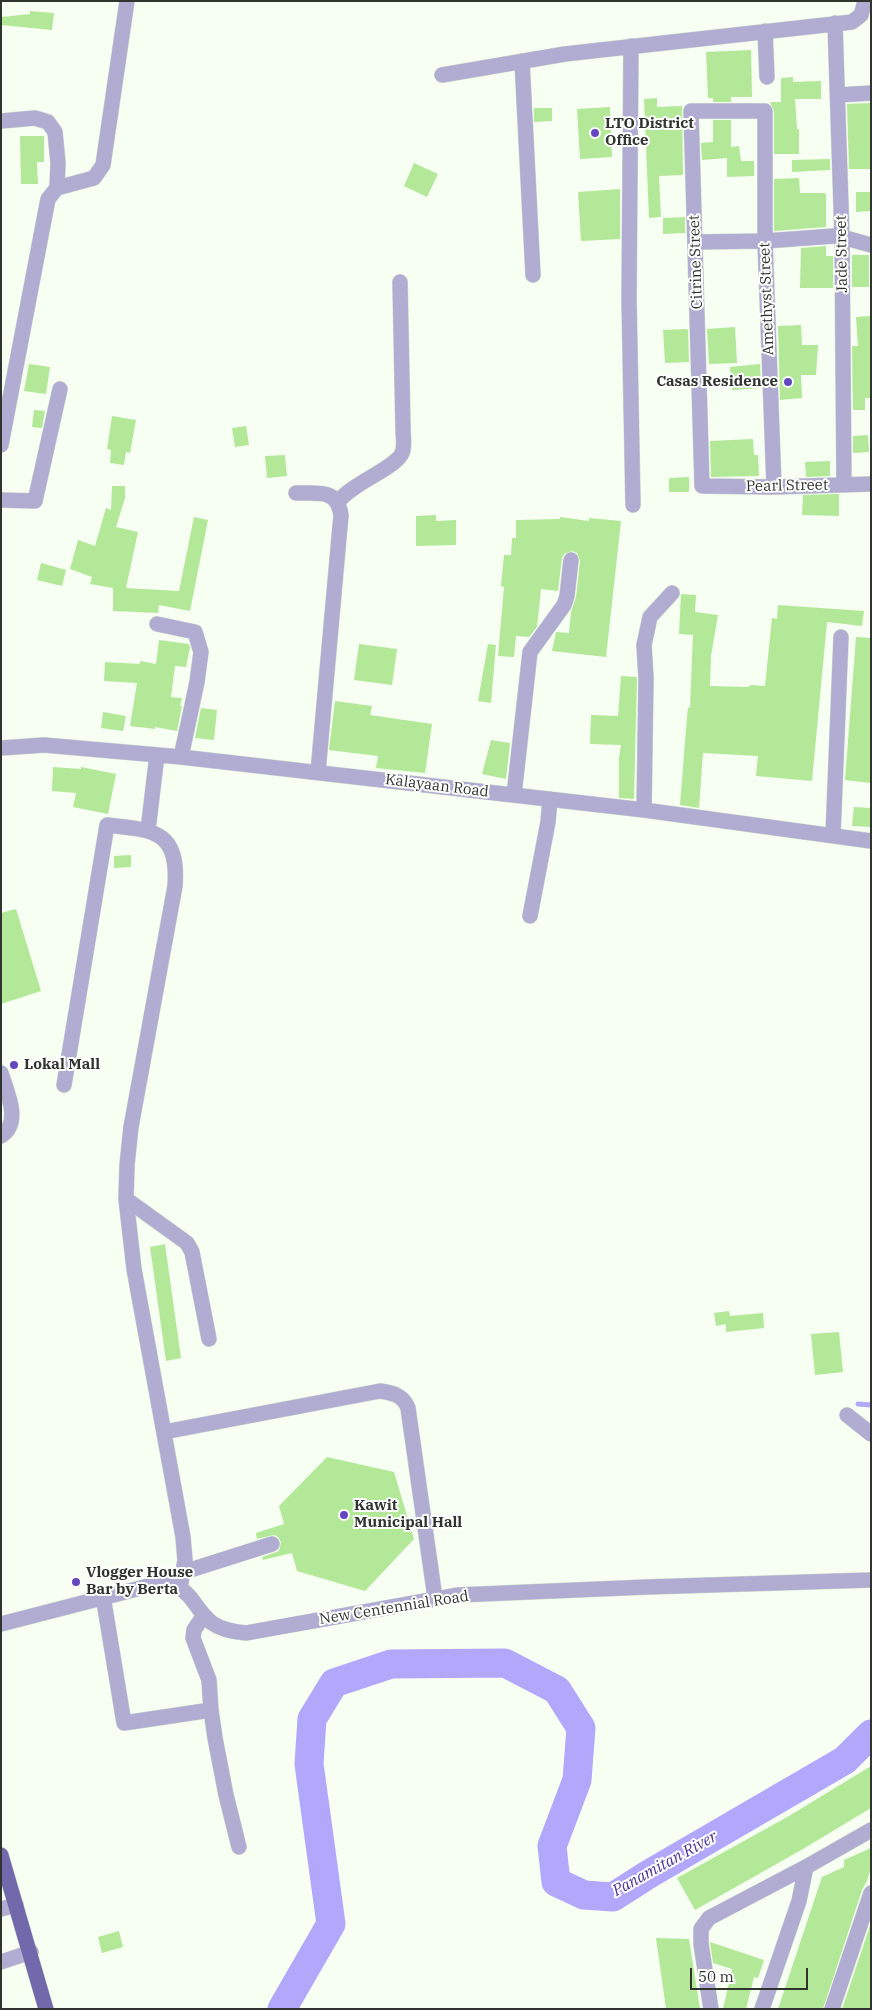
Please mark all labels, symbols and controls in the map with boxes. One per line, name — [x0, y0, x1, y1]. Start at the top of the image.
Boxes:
place label: LTO District Office — [605, 115, 694, 150]
marker: LTO District Office — [589, 127, 601, 139]
street label: Citrine Street — [685, 215, 707, 309]
street label: Jade Street — [832, 215, 852, 293]
street label: Amethyst Street — [756, 242, 778, 356]
place label: Casas Residence — [656, 373, 778, 391]
marker: Casas Residence — [782, 376, 794, 388]
street label: Pearl Street — [746, 476, 828, 496]
street label: Kalayaan Road — [384, 771, 490, 801]
place label: Lokal Mall — [24, 1056, 100, 1074]
marker: Lokal Mall — [8, 1059, 20, 1071]
place label: Kawit Municipal Hall — [354, 1497, 462, 1532]
marker: Kawit Municipal Hall — [338, 1509, 350, 1521]
place label: Vlogger House Bar by Berta — [86, 1564, 193, 1599]
marker: Vlogger House Bar by Berta — [70, 1576, 82, 1588]
street label: New Centennial Road — [318, 1587, 470, 1629]
water label: Panamitan River — [609, 1827, 721, 1901]
scale bar — [692, 1958, 810, 1990]
text: 50 m — [698, 1967, 734, 1986]

